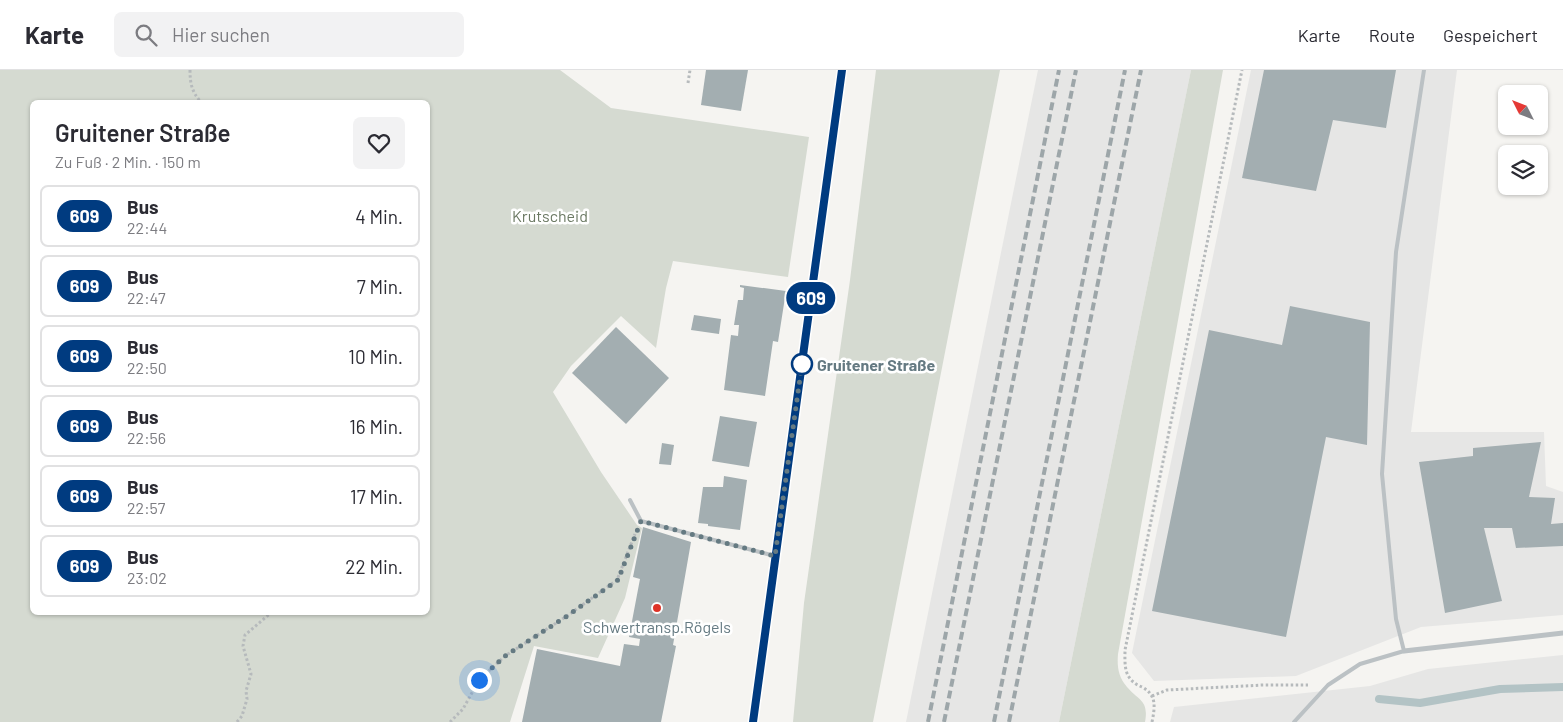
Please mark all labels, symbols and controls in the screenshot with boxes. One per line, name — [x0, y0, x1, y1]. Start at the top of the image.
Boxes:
search box — [114, 12, 464, 57]
text: Karte — [25, 20, 84, 49]
icon: search — [132, 21, 160, 49]
text: Hier suchen — [172, 23, 270, 46]
text: Karte — [1298, 24, 1341, 46]
text: Route — [1369, 24, 1415, 46]
text: Gespeichert — [1443, 24, 1538, 46]
north arrow — [1498, 85, 1548, 135]
map controls — [1498, 85, 1548, 195]
button: heart — [353, 117, 405, 169]
text: Gruitener Straße — [55, 118, 231, 147]
button: layers — [1498, 145, 1548, 195]
text: Zu Fuß · 2 Min. · 150 m — [55, 152, 201, 171]
text: Bus — [127, 195, 159, 218]
text: 609 — [70, 205, 99, 227]
text: 4 Min. — [355, 205, 403, 228]
park label: Krutscheid — [512, 206, 588, 225]
text: 22:44 — [127, 218, 167, 237]
text: Bus — [127, 265, 159, 288]
text: 609 — [70, 275, 99, 297]
text: 7 Min. — [357, 275, 403, 298]
line badge: 609 — [782, 282, 840, 314]
text: 609 — [796, 287, 826, 309]
text: 22:47 — [127, 288, 165, 307]
text: Bus — [127, 335, 159, 358]
text: 609 — [70, 345, 99, 367]
text: 10 Min. — [348, 345, 403, 368]
marker: Gruitener Straße — [791, 353, 813, 375]
place label: Gruitener Straße — [817, 355, 935, 374]
text: 22:50 — [127, 358, 167, 377]
text: Bus — [127, 405, 159, 428]
text: 609 — [70, 415, 99, 437]
text: 16 Min. — [349, 415, 403, 438]
text: 22:56 — [127, 428, 166, 447]
text: Bus — [127, 475, 159, 498]
text: 609 — [70, 485, 99, 507]
text: 17 Min. — [350, 485, 403, 508]
text: 22:57 — [127, 498, 165, 517]
text: Bus — [127, 545, 159, 568]
text: 609 — [70, 555, 99, 577]
text: 22 Min. — [345, 555, 403, 578]
text: 23:02 — [127, 568, 167, 587]
marker: Schwertransp.Rögels — [651, 602, 663, 614]
place label: Schwertransp.Rögels — [583, 617, 731, 636]
your location — [467, 668, 492, 693]

